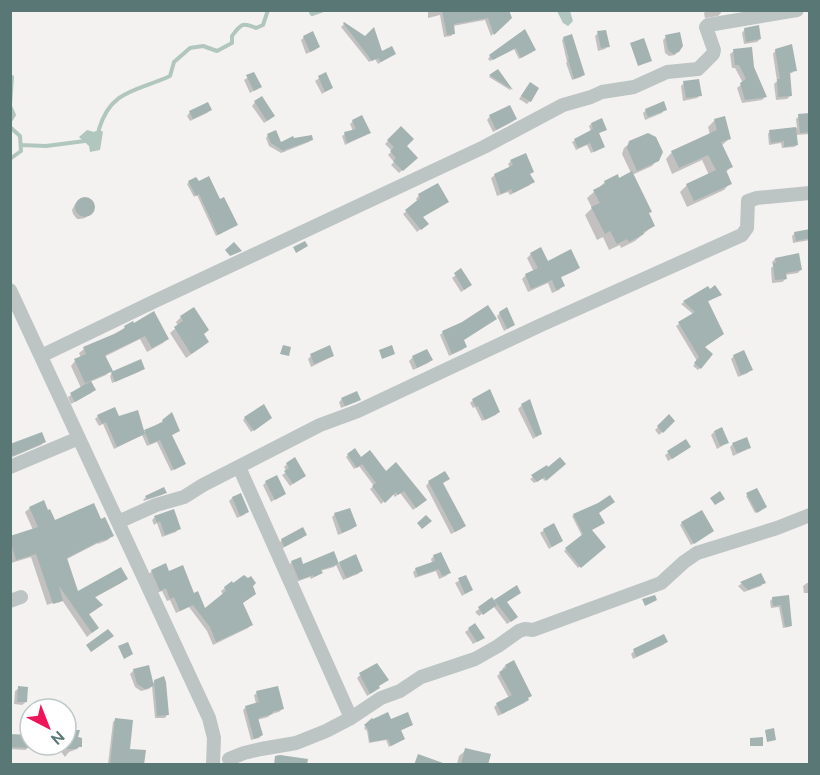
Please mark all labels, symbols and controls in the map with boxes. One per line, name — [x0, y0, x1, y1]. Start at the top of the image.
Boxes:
north arrow — [18, 697, 78, 757]
text: N — [48, 727, 68, 749]

